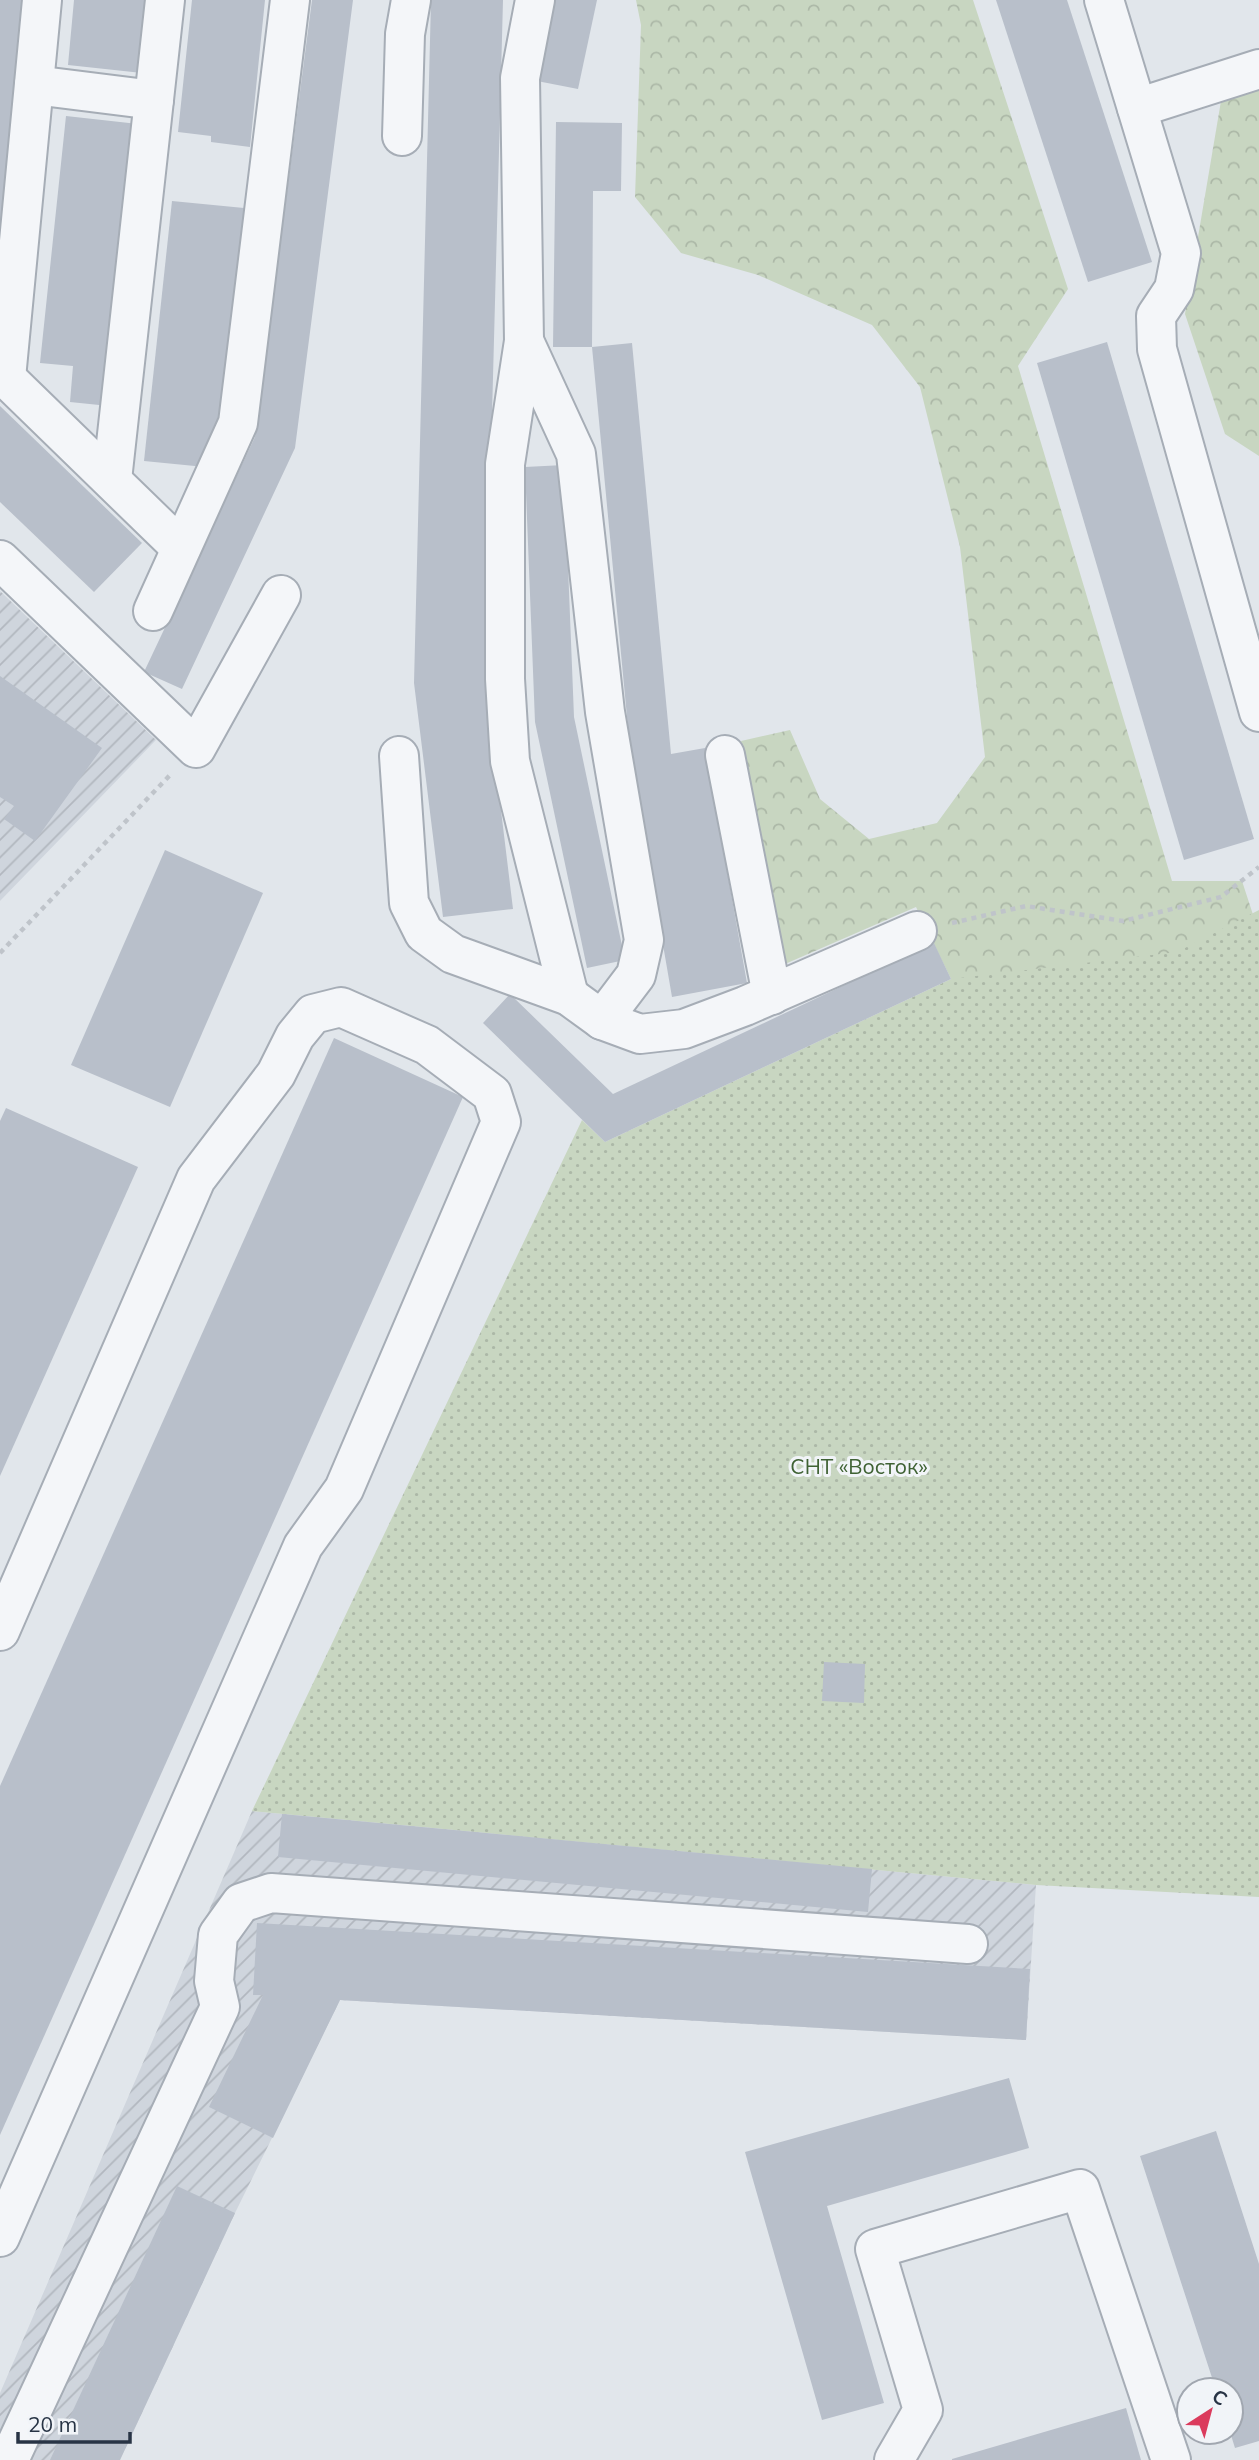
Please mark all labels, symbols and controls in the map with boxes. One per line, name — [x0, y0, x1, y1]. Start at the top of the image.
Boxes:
park label: СНТ «Восток» — [790, 1453, 928, 1479]
north arrow — [1175, 2376, 1245, 2446]
text: С — [1208, 2384, 1232, 2411]
scale bar — [18, 2400, 130, 2444]
text: 20 m — [28, 2411, 77, 2437]

